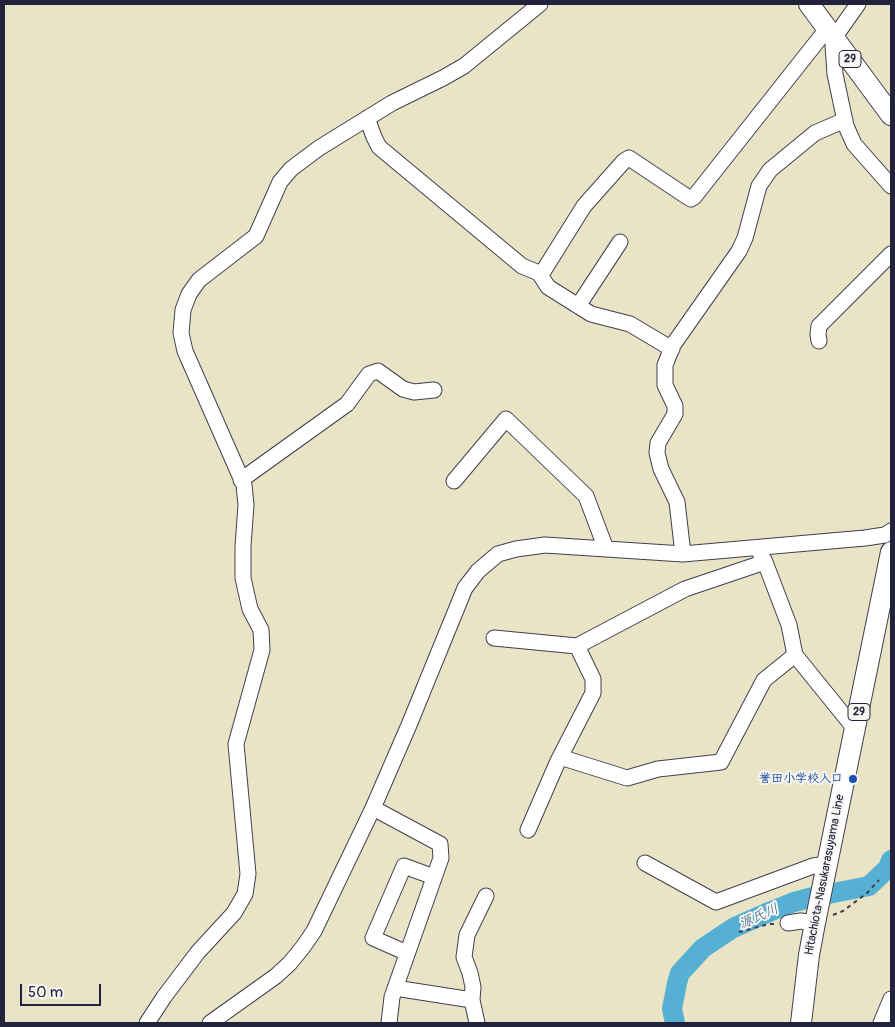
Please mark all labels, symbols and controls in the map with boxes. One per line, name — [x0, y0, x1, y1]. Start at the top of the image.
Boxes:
road number: 29 — [839, 51, 861, 68]
road number: 29 — [848, 704, 870, 720]
place label: 誉田小学校入口 — [759, 772, 843, 786]
marker: 誉田小学校入口 — [847, 773, 859, 785]
street label: Hitachiota-Nasukarasuyama Line — [802, 793, 848, 957]
water label: 源氏川 — [736, 901, 782, 933]
scale bar — [22, 974, 104, 1006]
text: 50 m — [28, 983, 63, 1002]

